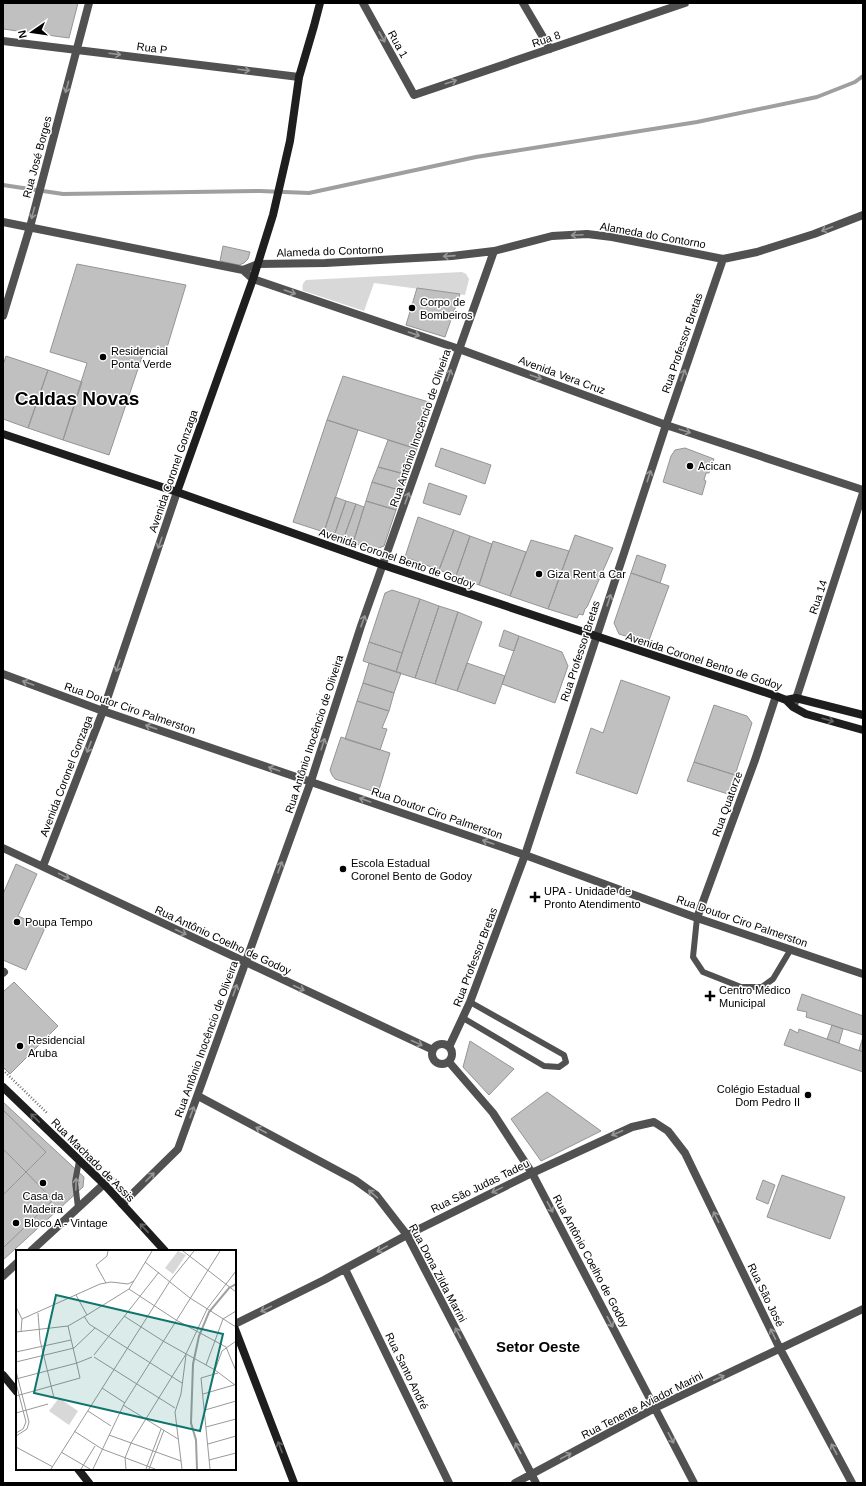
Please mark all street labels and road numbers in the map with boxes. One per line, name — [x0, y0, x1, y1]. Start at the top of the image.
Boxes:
street label: Rua 1 — [386, 28, 410, 60]
street label: Rua 8 — [530, 29, 562, 49]
street label: Rua P — [136, 40, 168, 56]
street label: Rua José Borges — [20, 114, 54, 199]
street label: Alameda do Contorno — [599, 220, 707, 250]
street label: Alameda do Contorno — [276, 243, 384, 259]
street label: Rua Professor Bretas — [659, 291, 705, 395]
street label: Rua Antônio Inocêncio de Oliveira — [387, 347, 453, 508]
street label: Avenida Vera Cruz — [517, 354, 607, 396]
street label: Avenida Coronel Gonzaga — [146, 407, 200, 534]
street label: Avenida Coronel Bento de Godoy — [318, 526, 477, 590]
street label: Rua 14 — [807, 578, 829, 616]
street label: Rua Professor Bretas — [558, 599, 602, 703]
street label: Avenida Coronel Bento de Godoy — [624, 630, 784, 692]
street label: Rua Antônio Inocêncio de Oliveira — [283, 653, 346, 815]
street label: Rua Doutor Ciro Palmerston — [63, 680, 197, 736]
street label: Avenida Coronel Gonzaga — [37, 713, 95, 838]
street label: Rua Quatorze — [710, 770, 744, 838]
street label: Rua Doutor Ciro Palmerston — [370, 785, 504, 841]
street label: Rua Doutor Ciro Palmerston — [675, 893, 809, 949]
street label: Rua Antônio Coelho de Godoy — [153, 903, 293, 977]
street label: Rua Professor Bretas — [451, 905, 500, 1008]
street label: Rua Antônio Inocêncio de Oliveira — [172, 958, 240, 1119]
street label: Rua Machado de Assis — [49, 1116, 137, 1204]
street label: Rua São Judas Tadeu — [429, 1157, 531, 1215]
street label: Rua Antônio Coelho de Godoy — [551, 1193, 631, 1330]
street label: Rua Dona Zilda Marini — [407, 1222, 469, 1324]
street label: Rua São José — [745, 1261, 787, 1329]
street label: Rua Santo André — [383, 1331, 431, 1411]
street label: Rua Tenente Aviador Marini — [579, 1369, 705, 1441]

